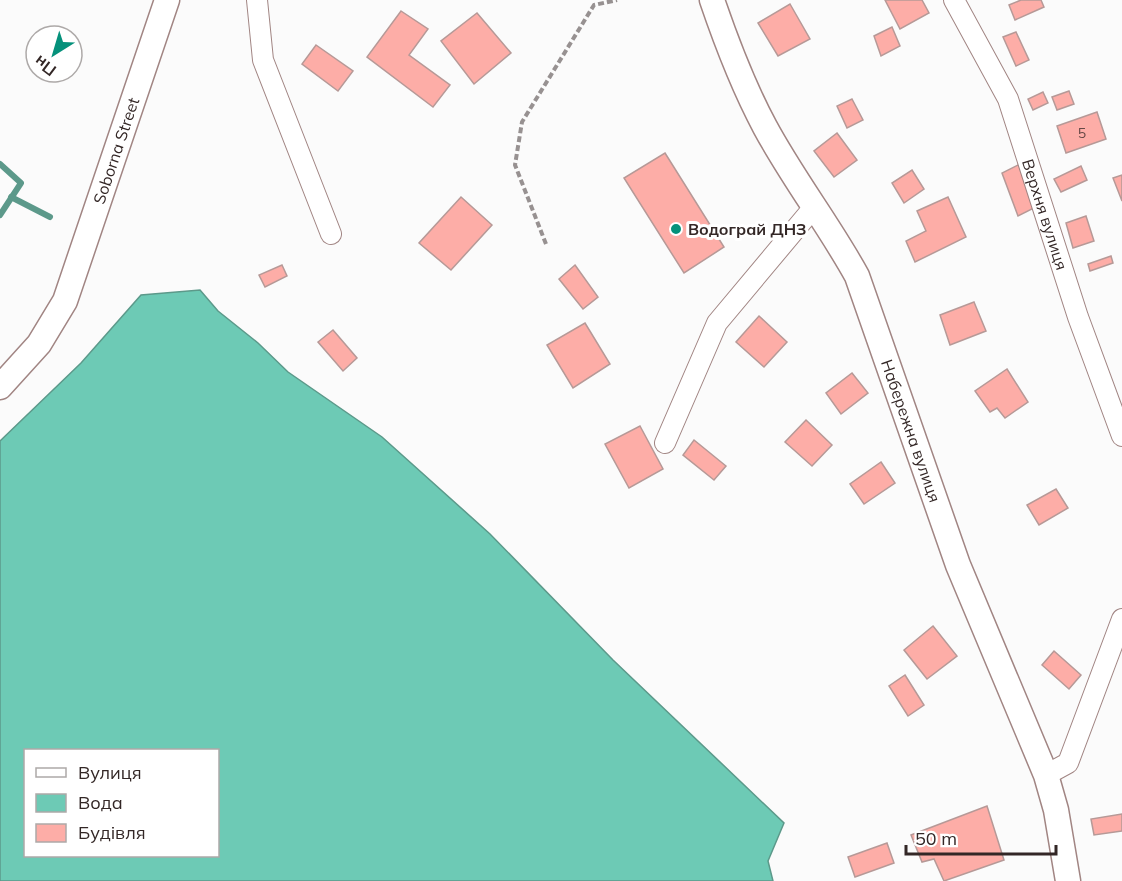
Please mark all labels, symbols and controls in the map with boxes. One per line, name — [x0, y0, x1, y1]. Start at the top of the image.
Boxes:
north arrow — [24, 24, 84, 84]
text: Пн — [30, 51, 60, 81]
street label: Soborna Street — [89, 94, 143, 207]
house number: 5 — [1078, 124, 1086, 142]
street label: Верхня вулиця — [1018, 156, 1072, 272]
place label: Водограй ДНЗ — [688, 219, 806, 239]
marker: Водограй ДНЗ — [669, 222, 683, 236]
street label: Набережна вулиця — [877, 357, 945, 505]
legend — [24, 749, 219, 857]
text: Вулиця — [78, 761, 142, 784]
text: Вода — [78, 791, 123, 814]
scale bar — [906, 818, 1056, 856]
text: Будівля — [78, 821, 146, 844]
text: 50 m — [915, 827, 957, 850]

